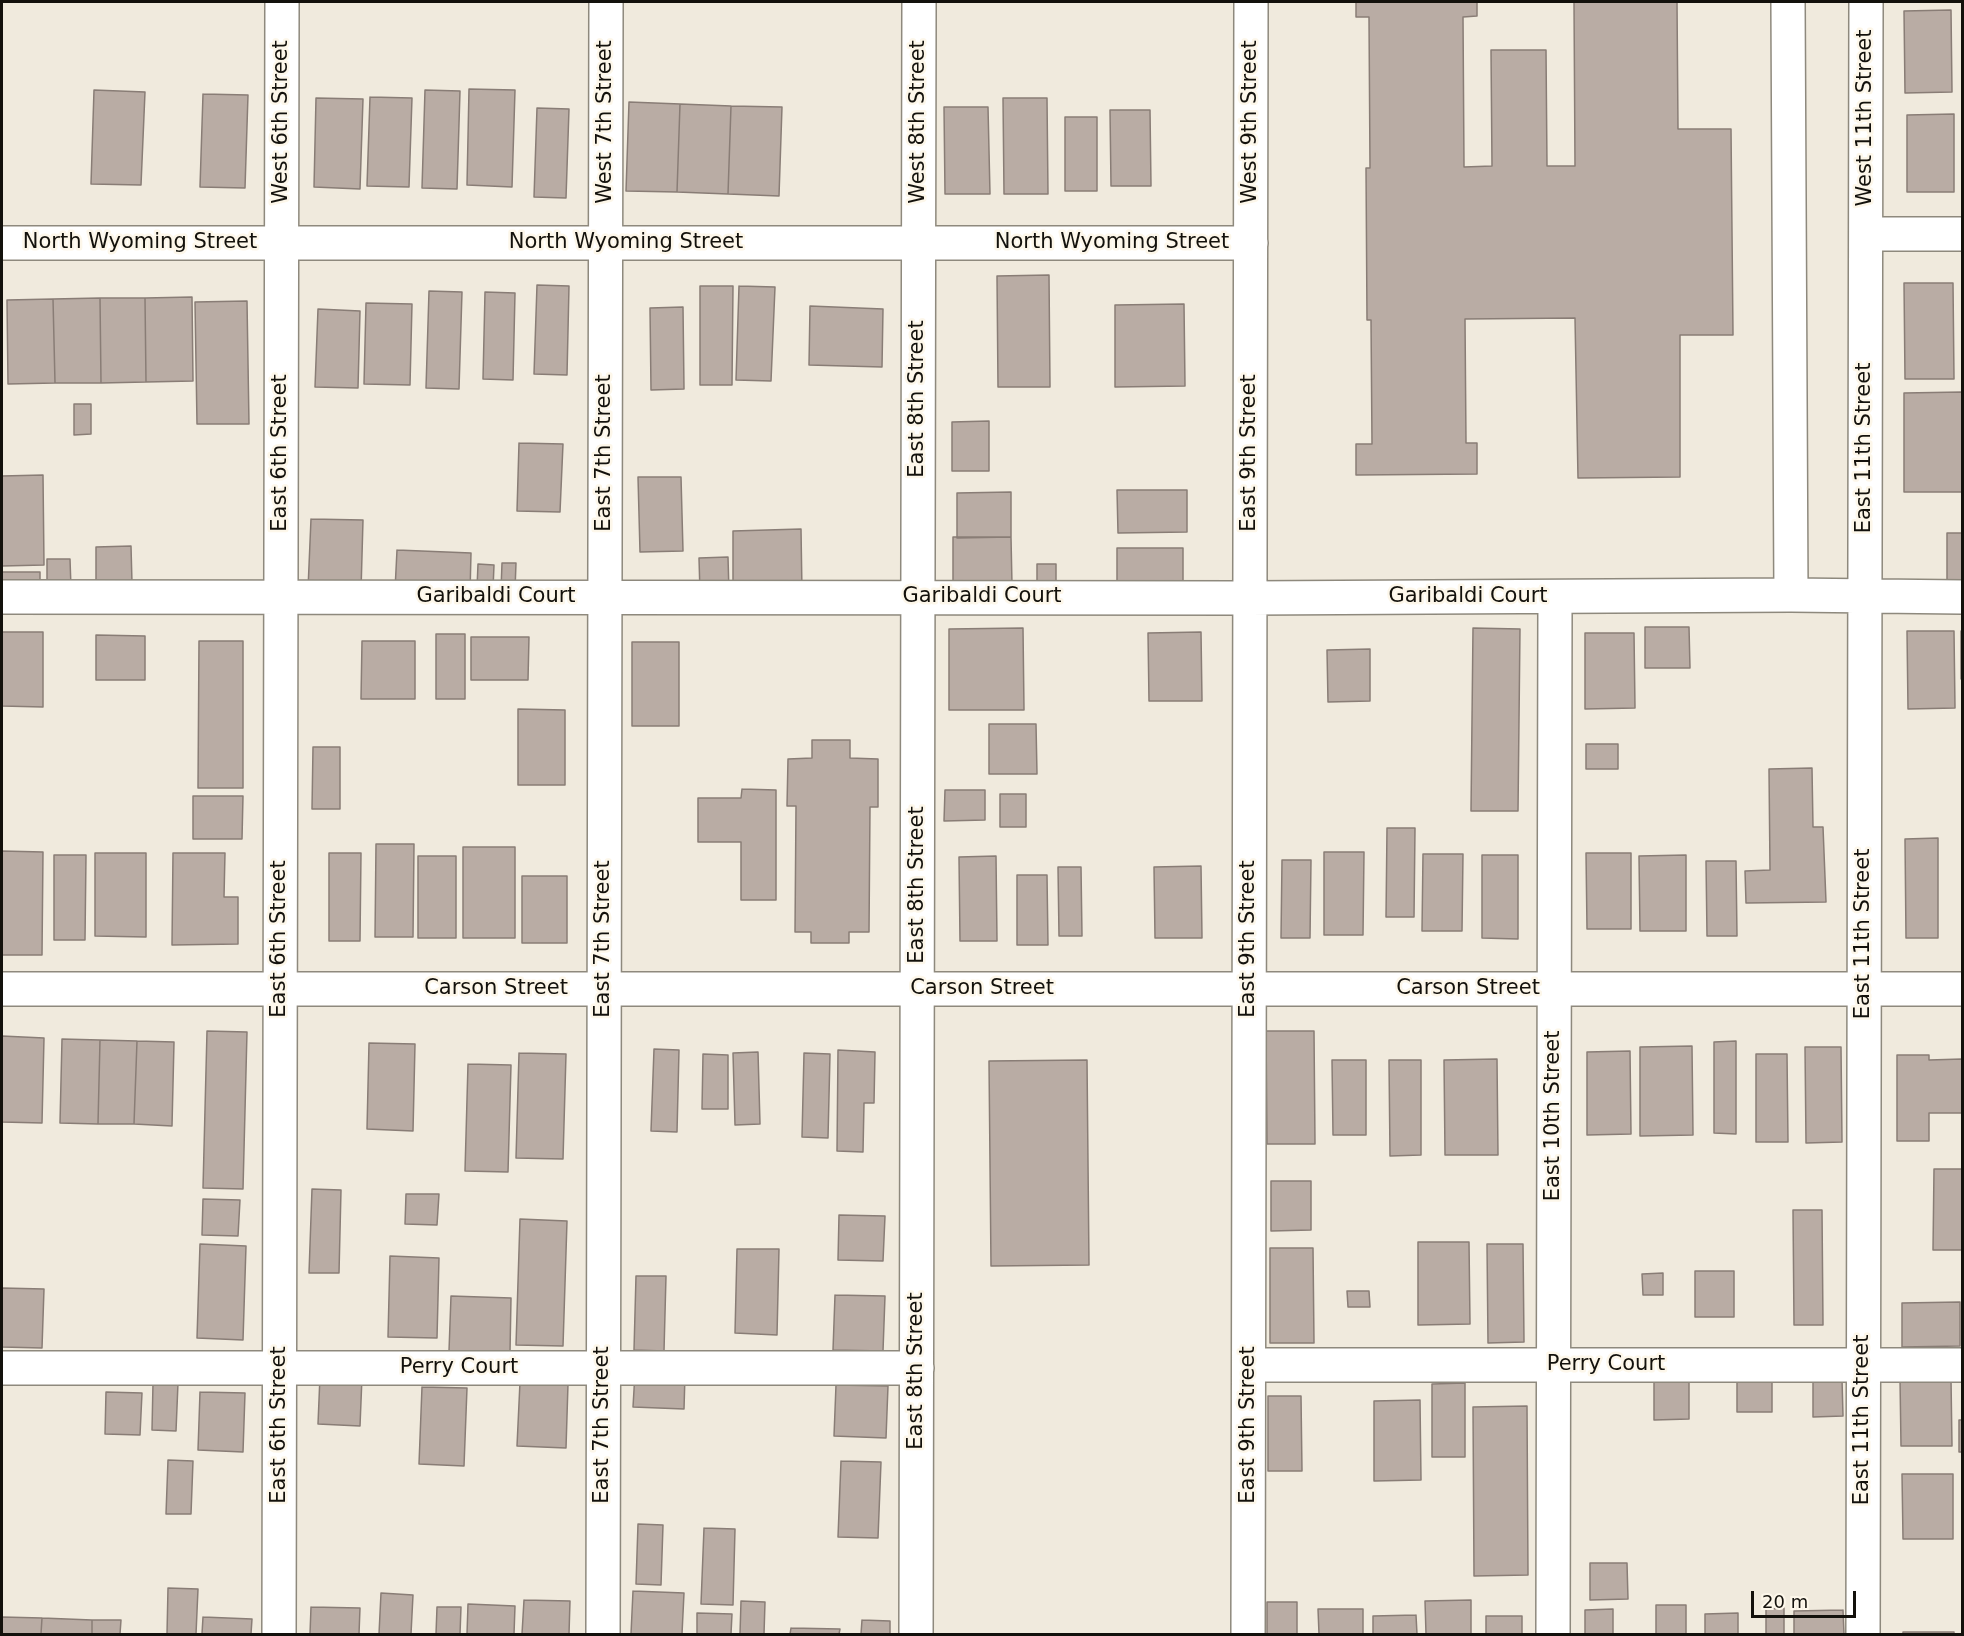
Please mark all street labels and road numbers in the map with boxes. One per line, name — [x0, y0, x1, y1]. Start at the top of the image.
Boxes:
street label: West 11th Street — [1853, 29, 1879, 207]
street label: West 6th Street — [269, 40, 295, 204]
street label: West 7th Street — [593, 40, 619, 204]
street label: West 8th Street — [906, 40, 932, 204]
street label: West 9th Street — [1238, 40, 1264, 204]
street label: North Wyoming Street — [23, 230, 257, 256]
street label: North Wyoming Street — [509, 230, 743, 256]
street label: North Wyoming Street — [995, 230, 1229, 256]
street label: East 8th Street — [905, 320, 931, 478]
street label: East 11th Street — [1852, 363, 1878, 533]
street label: East 6th Street — [268, 374, 294, 532]
street label: East 7th Street — [592, 374, 618, 532]
street label: East 9th Street — [1237, 374, 1263, 532]
street label: Garibaldi Court — [416, 584, 576, 610]
street label: Garibaldi Court — [902, 584, 1062, 610]
street label: Garibaldi Court — [1388, 584, 1548, 610]
street label: East 8th Street — [905, 806, 931, 964]
street label: East 11th Street — [1851, 849, 1877, 1019]
street label: East 6th Street — [267, 860, 293, 1018]
street label: East 7th Street — [591, 860, 617, 1018]
street label: East 9th Street — [1236, 860, 1262, 1018]
street label: Carson Street — [424, 976, 568, 1002]
street label: Carson Street — [910, 976, 1054, 1002]
street label: Carson Street — [1396, 976, 1540, 1002]
street label: East 10th Street — [1541, 1031, 1567, 1201]
street label: East 8th Street — [904, 1292, 930, 1450]
street label: East 11th Street — [1850, 1335, 1876, 1505]
street label: East 6th Street — [267, 1346, 293, 1504]
street label: East 7th Street — [590, 1346, 616, 1504]
street label: East 9th Street — [1236, 1346, 1262, 1504]
street label: Perry Court — [1547, 1352, 1665, 1378]
street label: Perry Court — [400, 1355, 518, 1381]

